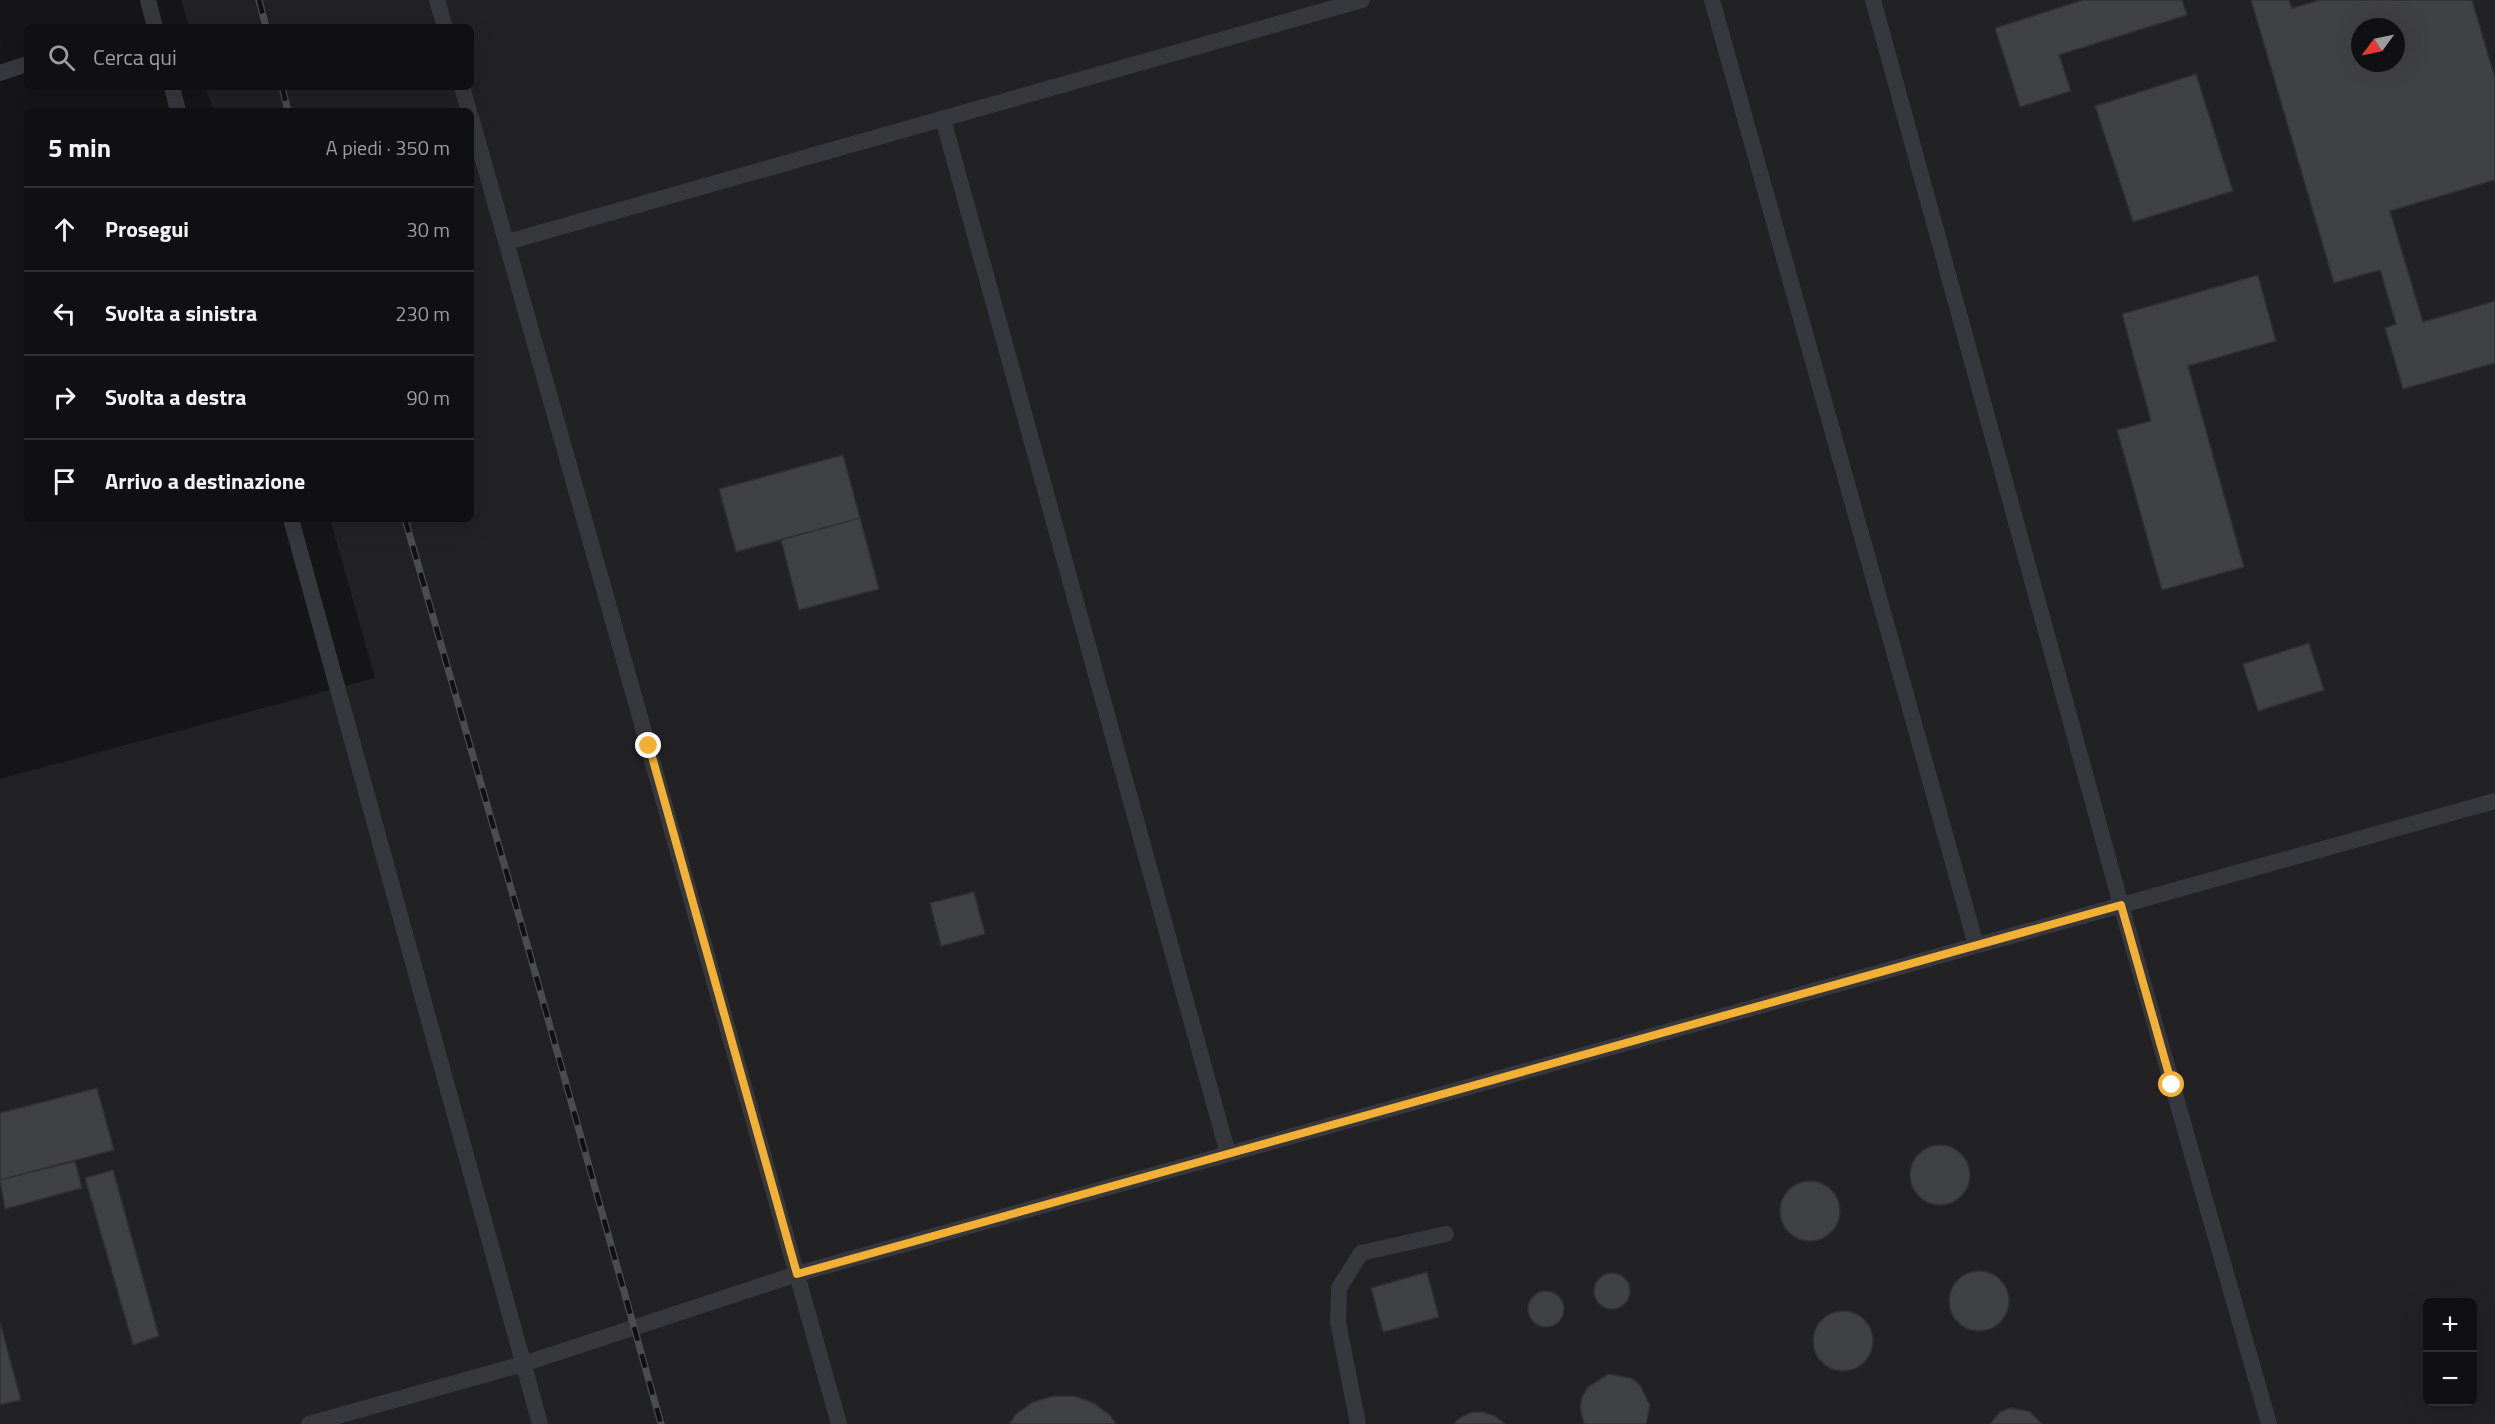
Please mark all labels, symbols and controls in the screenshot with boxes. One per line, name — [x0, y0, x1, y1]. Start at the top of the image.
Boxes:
north arrow — [2351, 18, 2405, 72]
search box — [24, 24, 474, 90]
text: Cerca qui — [93, 40, 177, 74]
icon: search — [45, 41, 78, 74]
text: 5 min — [48, 128, 111, 167]
text: A piedi · 350 m — [326, 132, 450, 163]
text: Prosegui — [105, 212, 189, 246]
icon: ahead — [48, 213, 81, 246]
text: 30 m — [406, 214, 450, 245]
text: Svolta a sinistra — [105, 296, 257, 330]
icon: left — [48, 297, 81, 330]
text: 230 m — [395, 298, 450, 329]
text: Svolta a destra — [105, 380, 247, 414]
icon: right — [48, 381, 81, 414]
text: 90 m — [406, 382, 450, 413]
text: Arrivo a destinazione — [105, 464, 305, 498]
icon: arrive — [48, 465, 81, 498]
route end — [635, 732, 661, 758]
route start — [2158, 1071, 2184, 1097]
map controls — [2423, 1298, 2477, 1406]
button: + — [2423, 1298, 2477, 1352]
button: − — [2423, 1352, 2477, 1406]

